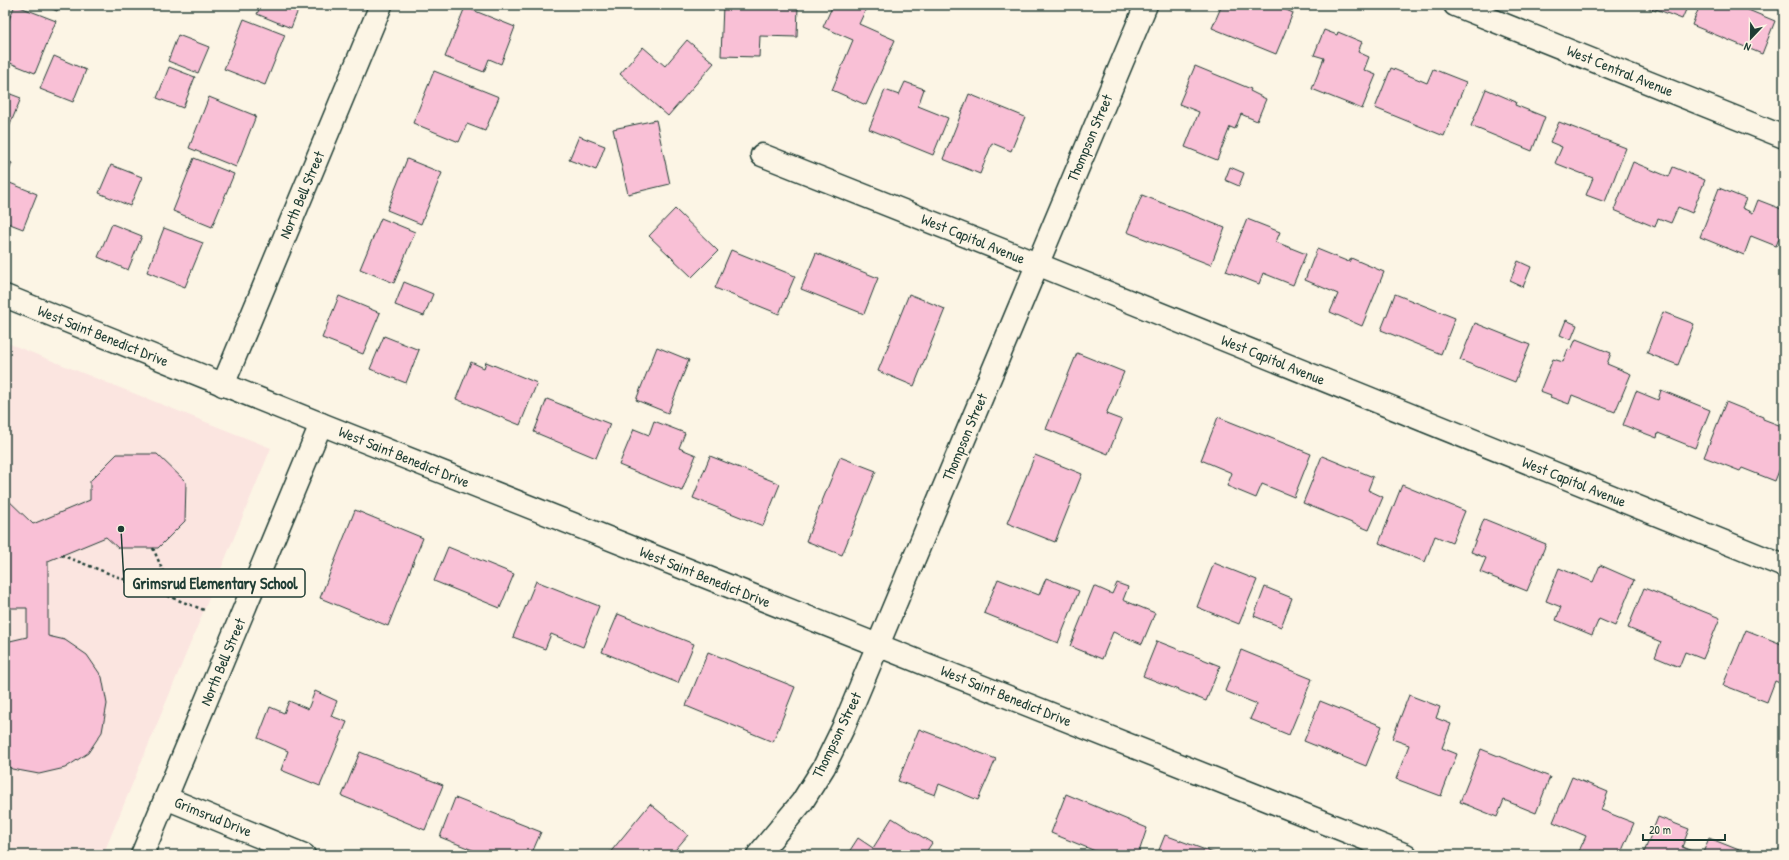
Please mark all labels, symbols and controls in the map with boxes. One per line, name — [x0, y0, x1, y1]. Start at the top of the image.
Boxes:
north arrow — [1731, 18, 1771, 58]
street label: West Central Avenue — [1564, 40, 1676, 101]
text: N — [1742, 40, 1753, 55]
street label: Thompson Street — [1062, 90, 1118, 185]
street label: North Bell Street — [274, 147, 330, 242]
street label: West Capitol Avenue — [918, 208, 1028, 269]
street label: West Saint Benedict Drive — [35, 300, 172, 371]
street label: West Capitol Avenue — [1218, 329, 1328, 390]
street label: Thompson Street — [937, 389, 993, 484]
street label: West Saint Benedict Drive — [336, 421, 473, 492]
street label: West Capitol Avenue — [1519, 451, 1629, 512]
street label: West Saint Benedict Drive — [637, 541, 774, 612]
callout: Grimsrud Elementary School — [124, 569, 305, 597]
text: Grimsrud Elementary School — [133, 572, 298, 595]
street label: North Bell Street — [195, 614, 251, 709]
street label: West Saint Benedict Drive — [938, 660, 1075, 731]
street label: Thompson Street — [807, 688, 867, 781]
street label: Grimsrud Drive — [171, 792, 255, 842]
scale bar — [1643, 816, 1725, 842]
text: 20 m — [1649, 821, 1671, 838]

